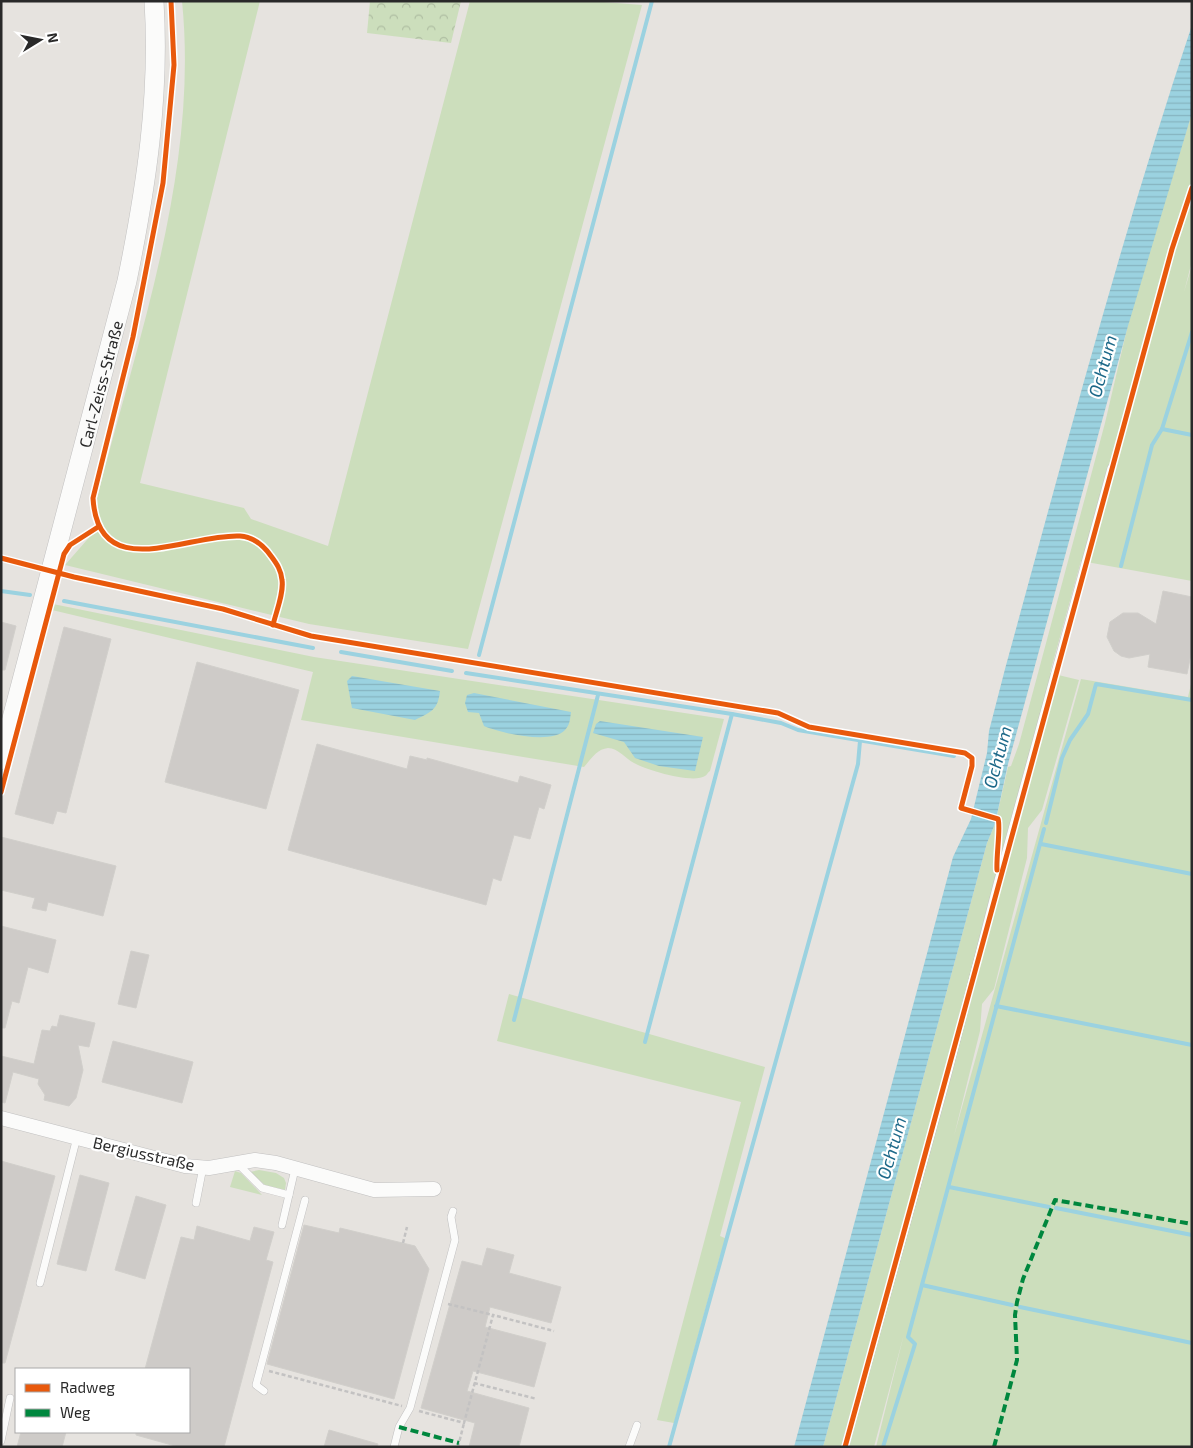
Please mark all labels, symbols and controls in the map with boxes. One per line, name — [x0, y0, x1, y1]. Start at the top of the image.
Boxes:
north arrow — [15, 15, 65, 65]
text: N — [44, 31, 63, 44]
street label: Carl-Zeiss-Straße — [74, 318, 126, 449]
water label: Ochtum — [1083, 332, 1121, 400]
water label: Ochtum — [978, 723, 1016, 791]
water label: Ochtum — [872, 1114, 910, 1182]
street label: Bergiusstraße — [91, 1132, 197, 1174]
legend — [15, 1368, 190, 1433]
text: Radweg — [60, 1378, 115, 1396]
text: Weg — [60, 1403, 91, 1421]

